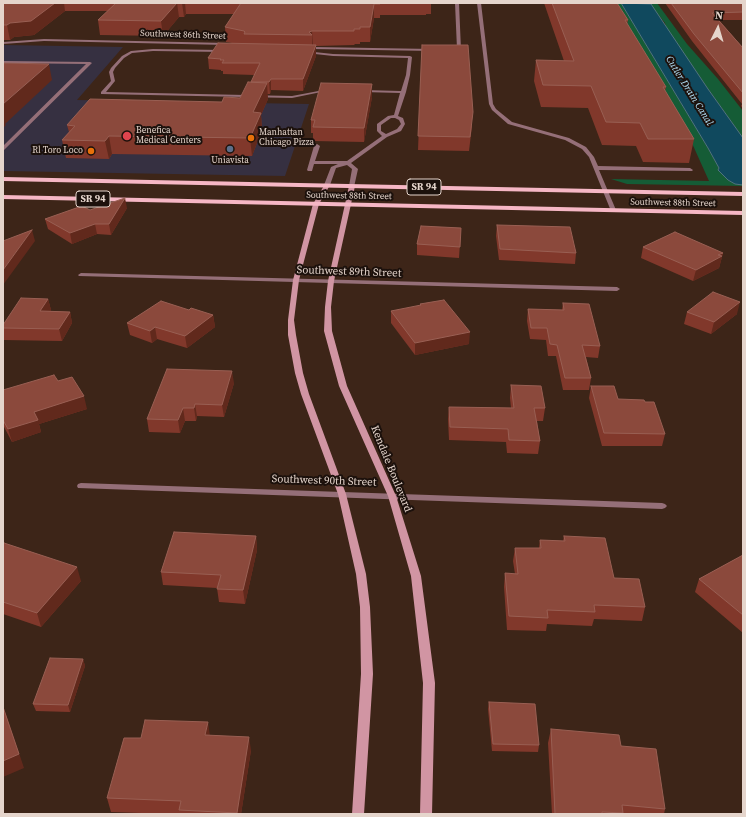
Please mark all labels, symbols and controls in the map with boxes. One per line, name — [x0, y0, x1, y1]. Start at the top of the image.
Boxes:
north arrow — [698, 8, 738, 48]
text: N — [714, 8, 724, 23]
street label: Southwest 86th Street — [140, 28, 226, 42]
water label: Cutler Drain Canal — [663, 54, 715, 128]
place label: Benefica Medical Centers — [136, 126, 201, 147]
place label: Manhattan Chicago Pizza — [259, 128, 314, 149]
marker: Benefica Medical Centers — [121, 130, 133, 142]
marker: Manhattan Chicago Pizza — [246, 133, 256, 143]
marker: Uniavista — [225, 144, 235, 154]
place label: Rl Toro Loco — [32, 146, 83, 156]
marker: Rl Toro Loco — [86, 146, 96, 156]
place label: Uniavista — [211, 156, 249, 166]
road number: SR 94 — [407, 179, 441, 195]
street label: Southwest 88th Street — [306, 190, 392, 202]
road number: SR 94 — [76, 191, 110, 207]
street label: Southwest 88th Street — [630, 197, 716, 209]
street label: Southwest 89th Street — [296, 264, 402, 280]
street label: Kendale Boulevard — [368, 424, 414, 514]
street label: Southwest 90th Street — [271, 473, 377, 489]

